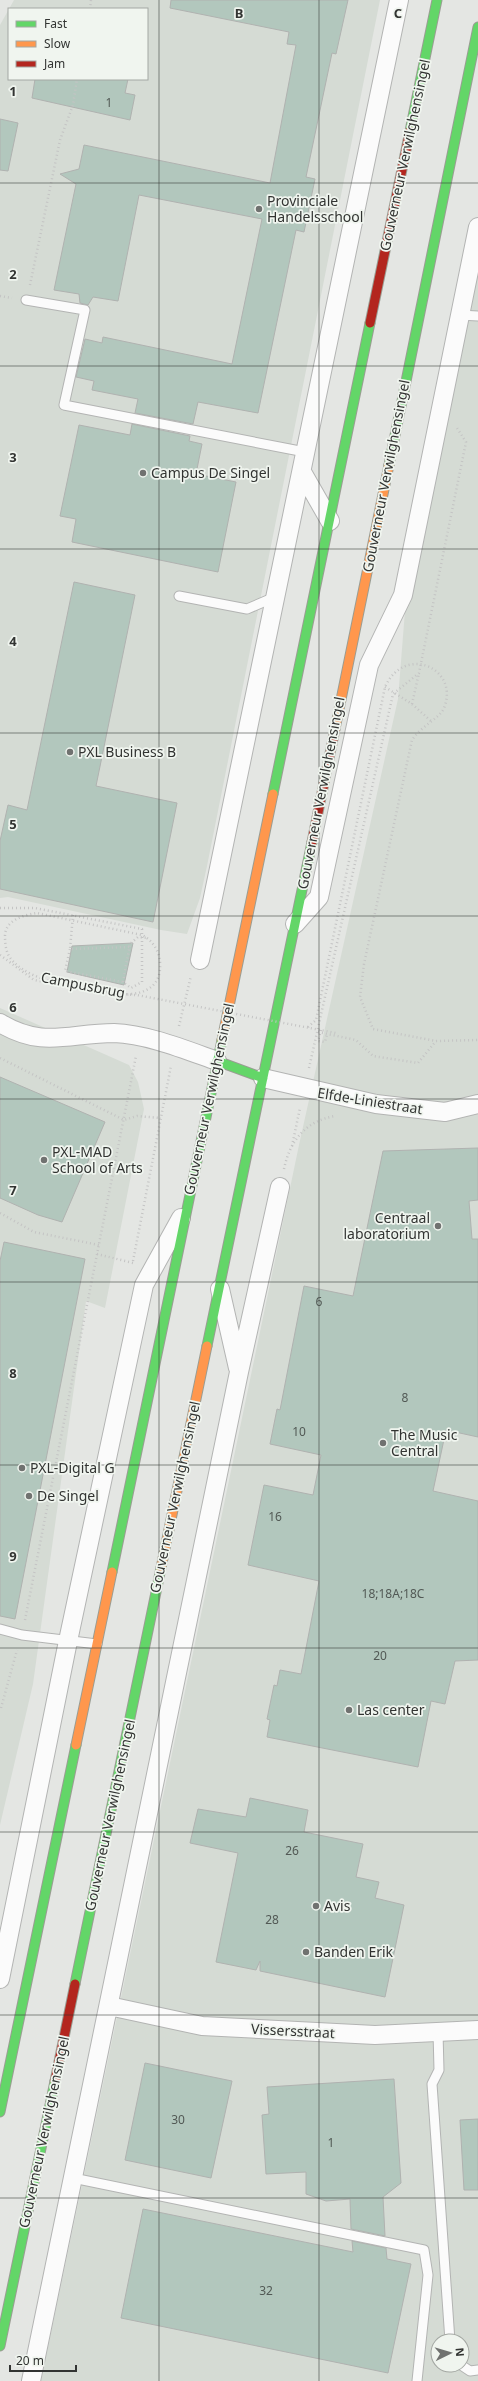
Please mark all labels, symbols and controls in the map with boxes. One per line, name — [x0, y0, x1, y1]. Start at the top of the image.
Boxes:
text: B — [235, 4, 243, 22]
text: C — [394, 4, 402, 22]
legend — [8, 8, 148, 80]
text: Fast — [44, 15, 68, 32]
text: Slow — [44, 35, 71, 52]
text: Jam — [43, 55, 65, 72]
street label: Gouverneur Verwilghensingel — [375, 57, 434, 253]
text: 1 — [9, 82, 17, 100]
house number: 1 — [106, 94, 112, 111]
place label: Provinciale Handelsschool — [267, 191, 363, 226]
marker: Provinciale Handelsschool — [254, 204, 264, 214]
text: 2 — [9, 265, 17, 283]
street label: Gouverneur Verwilghensingel — [358, 378, 414, 574]
text: 3 — [9, 448, 17, 466]
place label: Campus De Singel — [151, 463, 270, 482]
marker: Campus De Singel — [138, 468, 148, 478]
text: 4 — [9, 632, 17, 650]
street label: Gouverneur Verwilghensingel — [293, 695, 349, 891]
place label: PXL Business B — [78, 742, 176, 761]
marker: PXL Business B — [65, 747, 75, 757]
text: 5 — [9, 815, 17, 833]
street label: Campusbrug — [39, 967, 127, 1002]
text: 6 — [9, 998, 17, 1016]
street label: Gouverneur Verwilghensingel — [179, 1001, 238, 1197]
street label: Elfde-Liniestraat — [316, 1083, 424, 1118]
place label: PXL-MAD School of Arts — [52, 1142, 143, 1177]
marker: PXL-MAD School of Arts — [39, 1155, 49, 1165]
text: 7 — [9, 1181, 17, 1199]
place label: Centraal laboratorium — [343, 1208, 430, 1243]
marker: Centraal laboratorium — [433, 1221, 443, 1231]
house number: 6 — [316, 1293, 323, 1310]
text: 8 — [9, 1364, 17, 1382]
house number: 8 — [402, 1389, 409, 1406]
street label: Gouverneur Verwilghensingel — [145, 1399, 204, 1595]
house number: 10 — [292, 1423, 306, 1440]
place label: The Music Central — [391, 1425, 458, 1460]
marker: The Music Central — [378, 1438, 388, 1448]
place label: PXL-Digital G — [30, 1458, 115, 1477]
marker: PXL-Digital G — [17, 1463, 27, 1473]
place label: De Singel — [37, 1486, 99, 1505]
marker: De Singel — [24, 1491, 34, 1501]
house number: 16 — [268, 1508, 282, 1525]
text: 9 — [9, 1547, 17, 1565]
house number: 18;18A;18C — [362, 1585, 425, 1602]
house number: 20 — [373, 1647, 387, 1664]
place label: Las center — [357, 1700, 425, 1719]
marker: Las center — [344, 1705, 354, 1715]
street label: Gouverneur Verwilghensingel — [80, 1717, 139, 1913]
house number: 26 — [285, 1842, 299, 1859]
place label: Avis — [324, 1896, 351, 1915]
marker: Avis — [311, 1901, 321, 1911]
house number: 28 — [265, 1911, 279, 1928]
place label: Banden Erik — [314, 1942, 394, 1961]
marker: Banden Erik — [301, 1947, 311, 1957]
street label: Vissersstraat — [251, 2019, 335, 2042]
street label: Gouverneur Verwilghensingel — [14, 2034, 73, 2230]
house number: 30 — [171, 2111, 185, 2128]
house number: 1 — [328, 2134, 334, 2151]
house number: 32 — [259, 2282, 273, 2299]
north arrow — [430, 2333, 470, 2373]
scale bar — [10, 2347, 76, 2373]
text: N — [453, 2347, 468, 2357]
text: 20 m — [16, 2352, 44, 2369]

